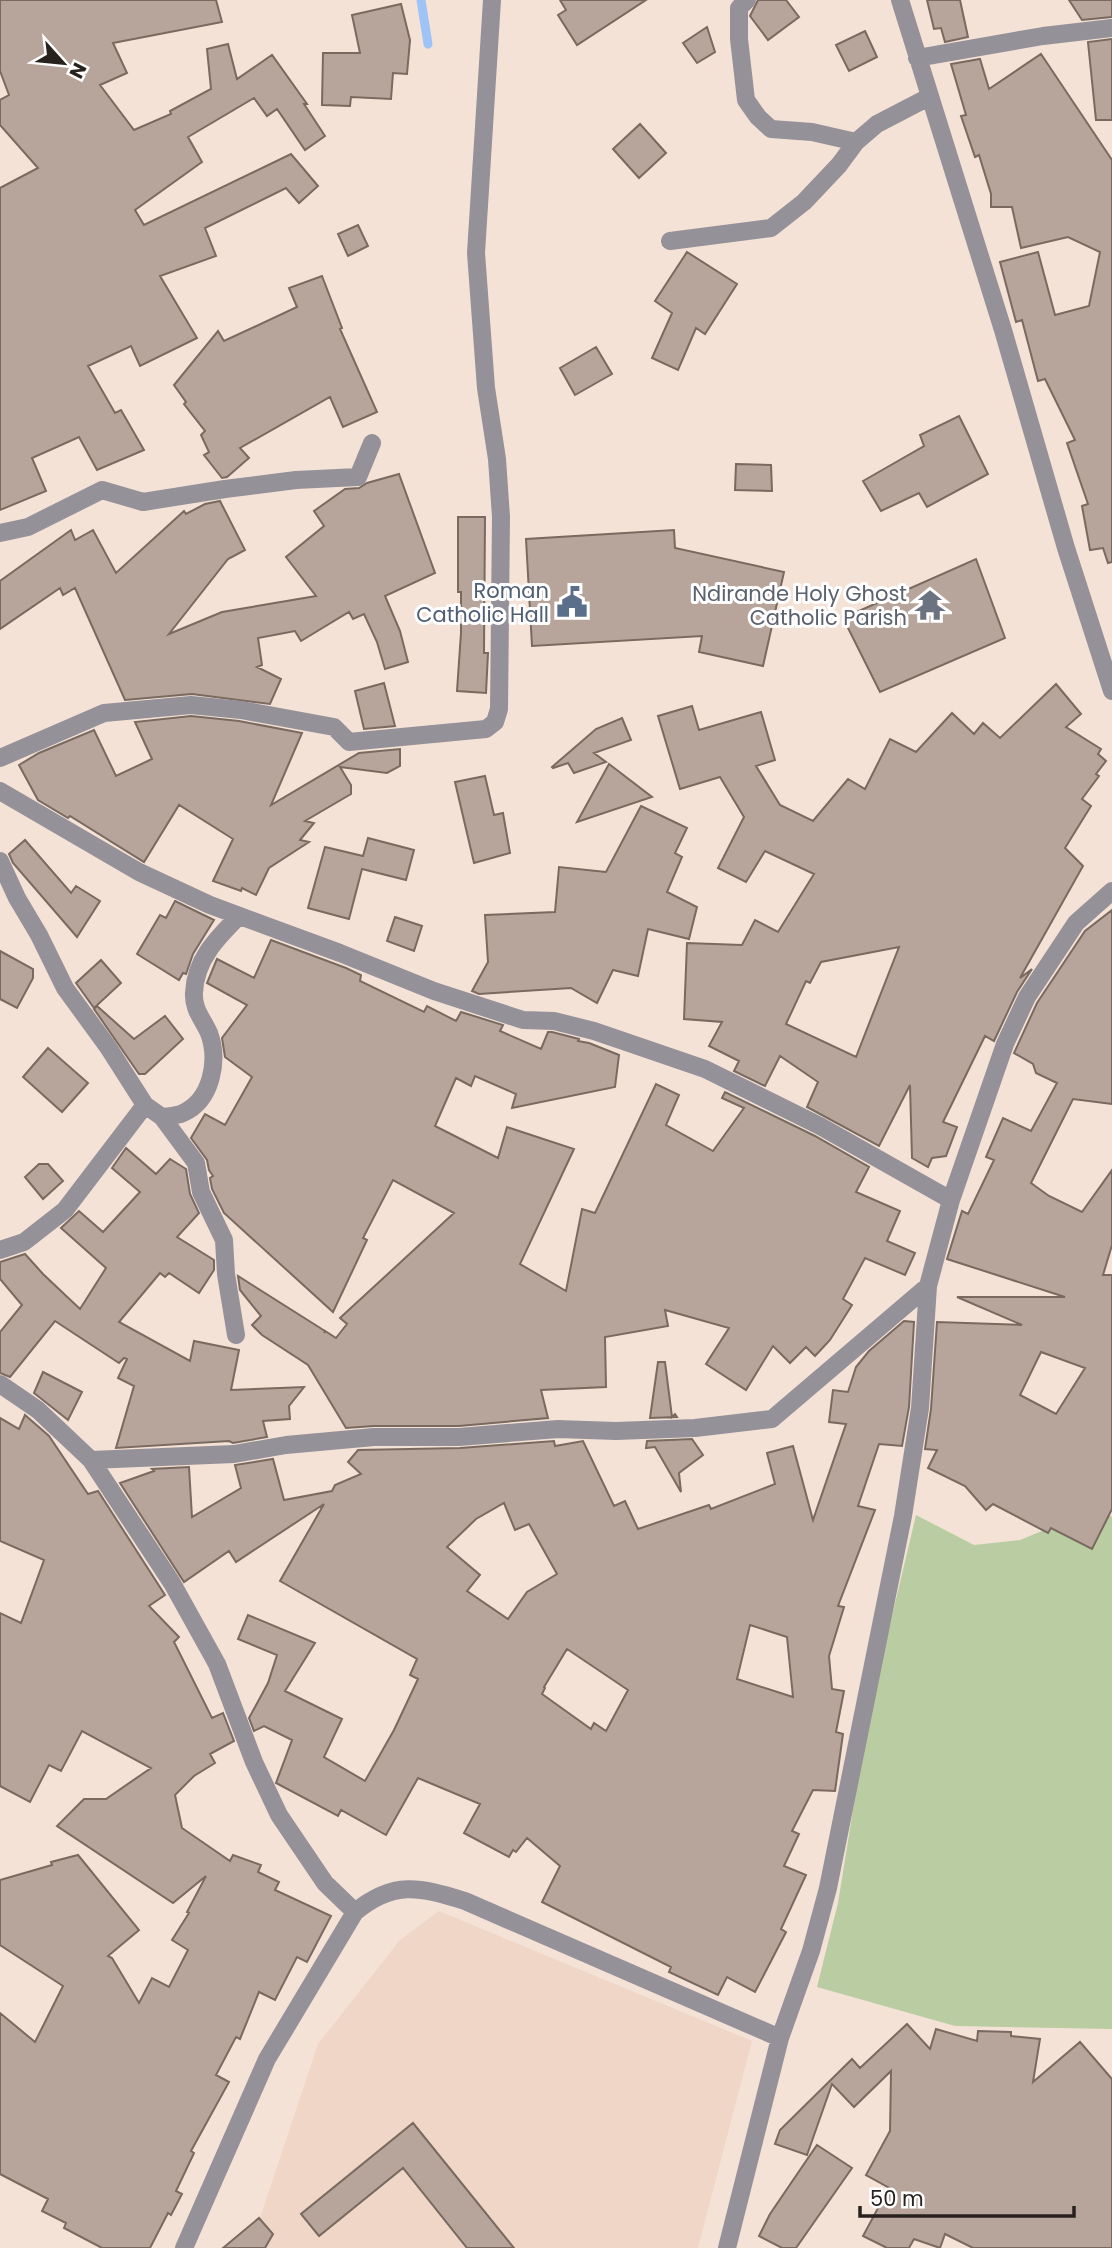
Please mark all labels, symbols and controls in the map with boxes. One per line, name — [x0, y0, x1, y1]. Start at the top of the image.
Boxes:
north arrow — [28, 28, 98, 98]
text: N — [62, 58, 93, 83]
place label: Roman Catholic Hall — [416, 576, 549, 629]
place label: Ndirande Holy Ghost Catholic Parish — [692, 579, 907, 632]
public building icon: Roman Catholic Hall — [555, 585, 589, 619]
temple icon: Ndirande Holy Ghost Catholic Parish — [913, 588, 947, 622]
scale bar — [860, 2174, 1074, 2218]
text: 50 m — [870, 2184, 924, 2213]

